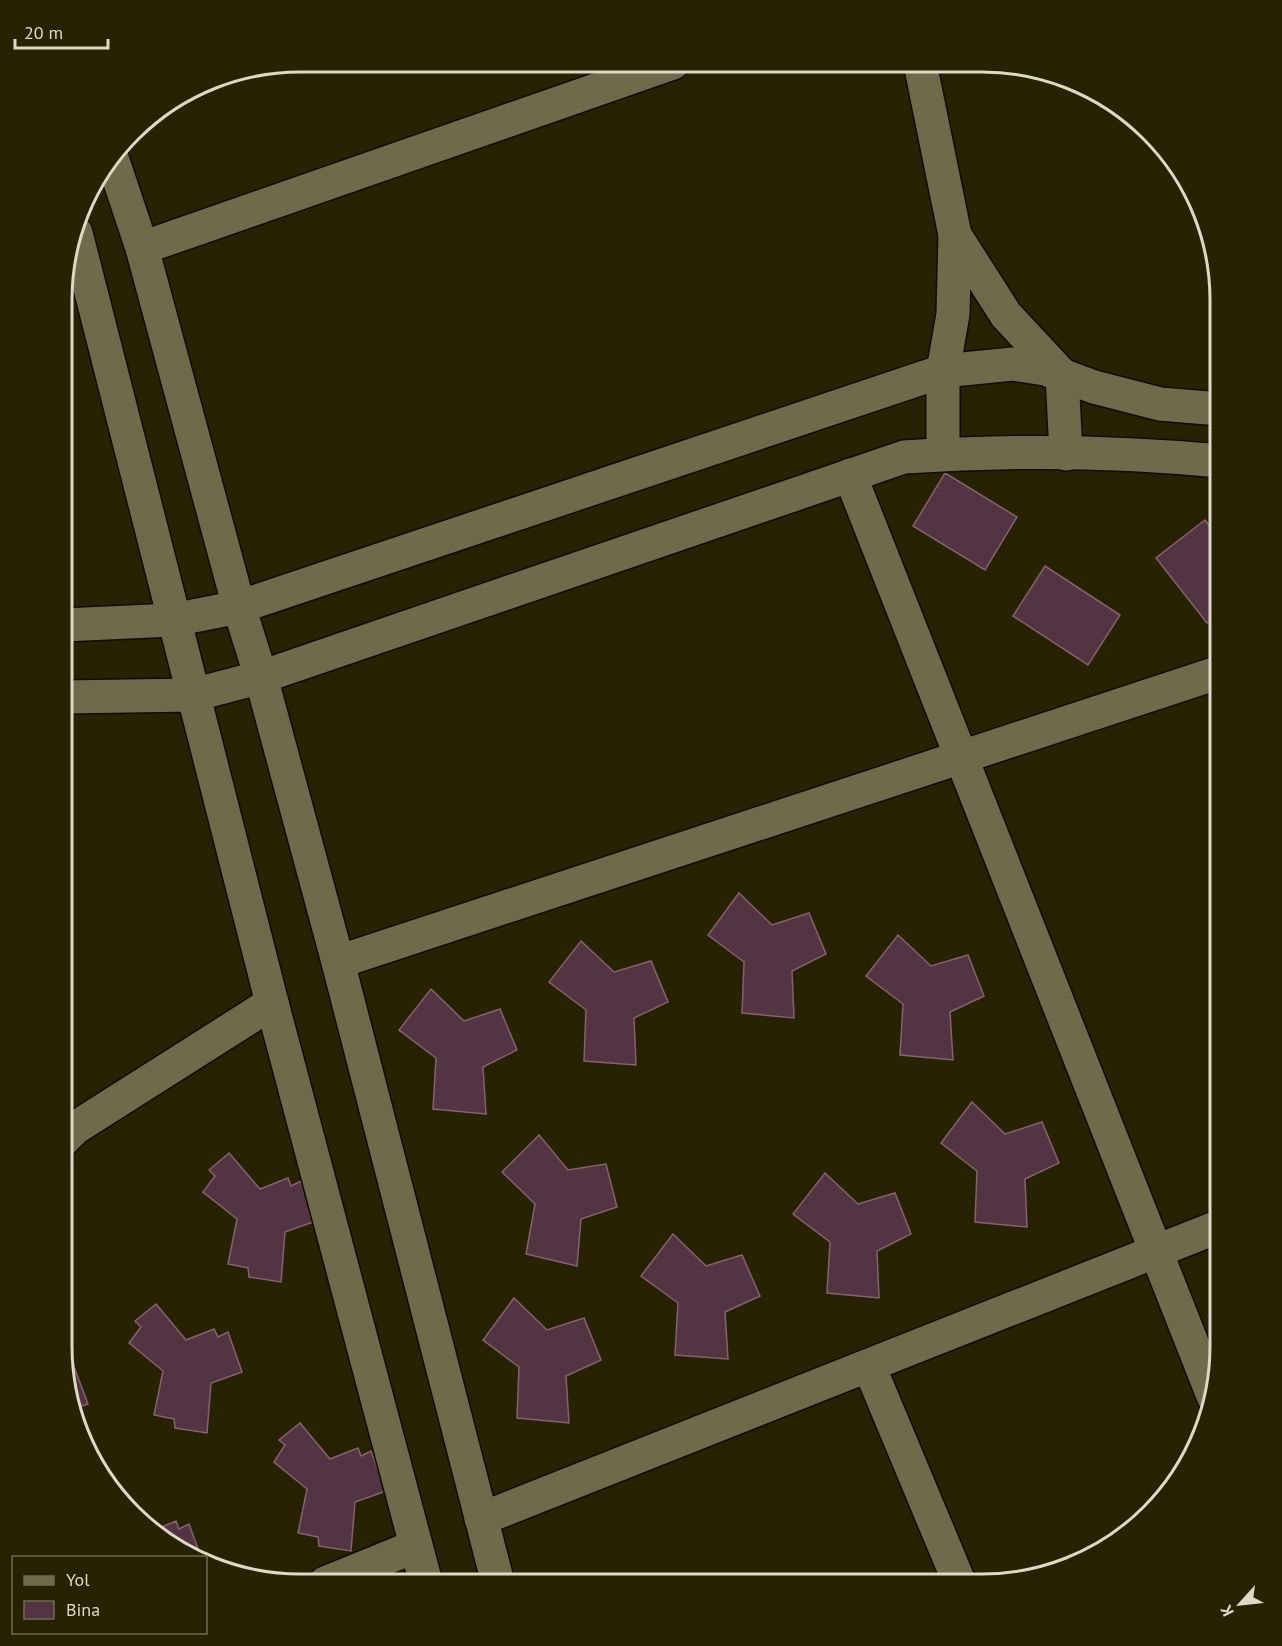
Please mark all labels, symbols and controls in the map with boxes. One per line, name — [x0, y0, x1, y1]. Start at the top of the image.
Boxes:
scale bar — [15, 12, 108, 50]
text: 20 m — [24, 21, 63, 44]
legend — [12, 1556, 207, 1634]
text: Yol — [66, 1568, 90, 1591]
north arrow — [1210, 1574, 1270, 1634]
text: Bina — [66, 1598, 100, 1621]
text: K — [1215, 1602, 1238, 1620]

